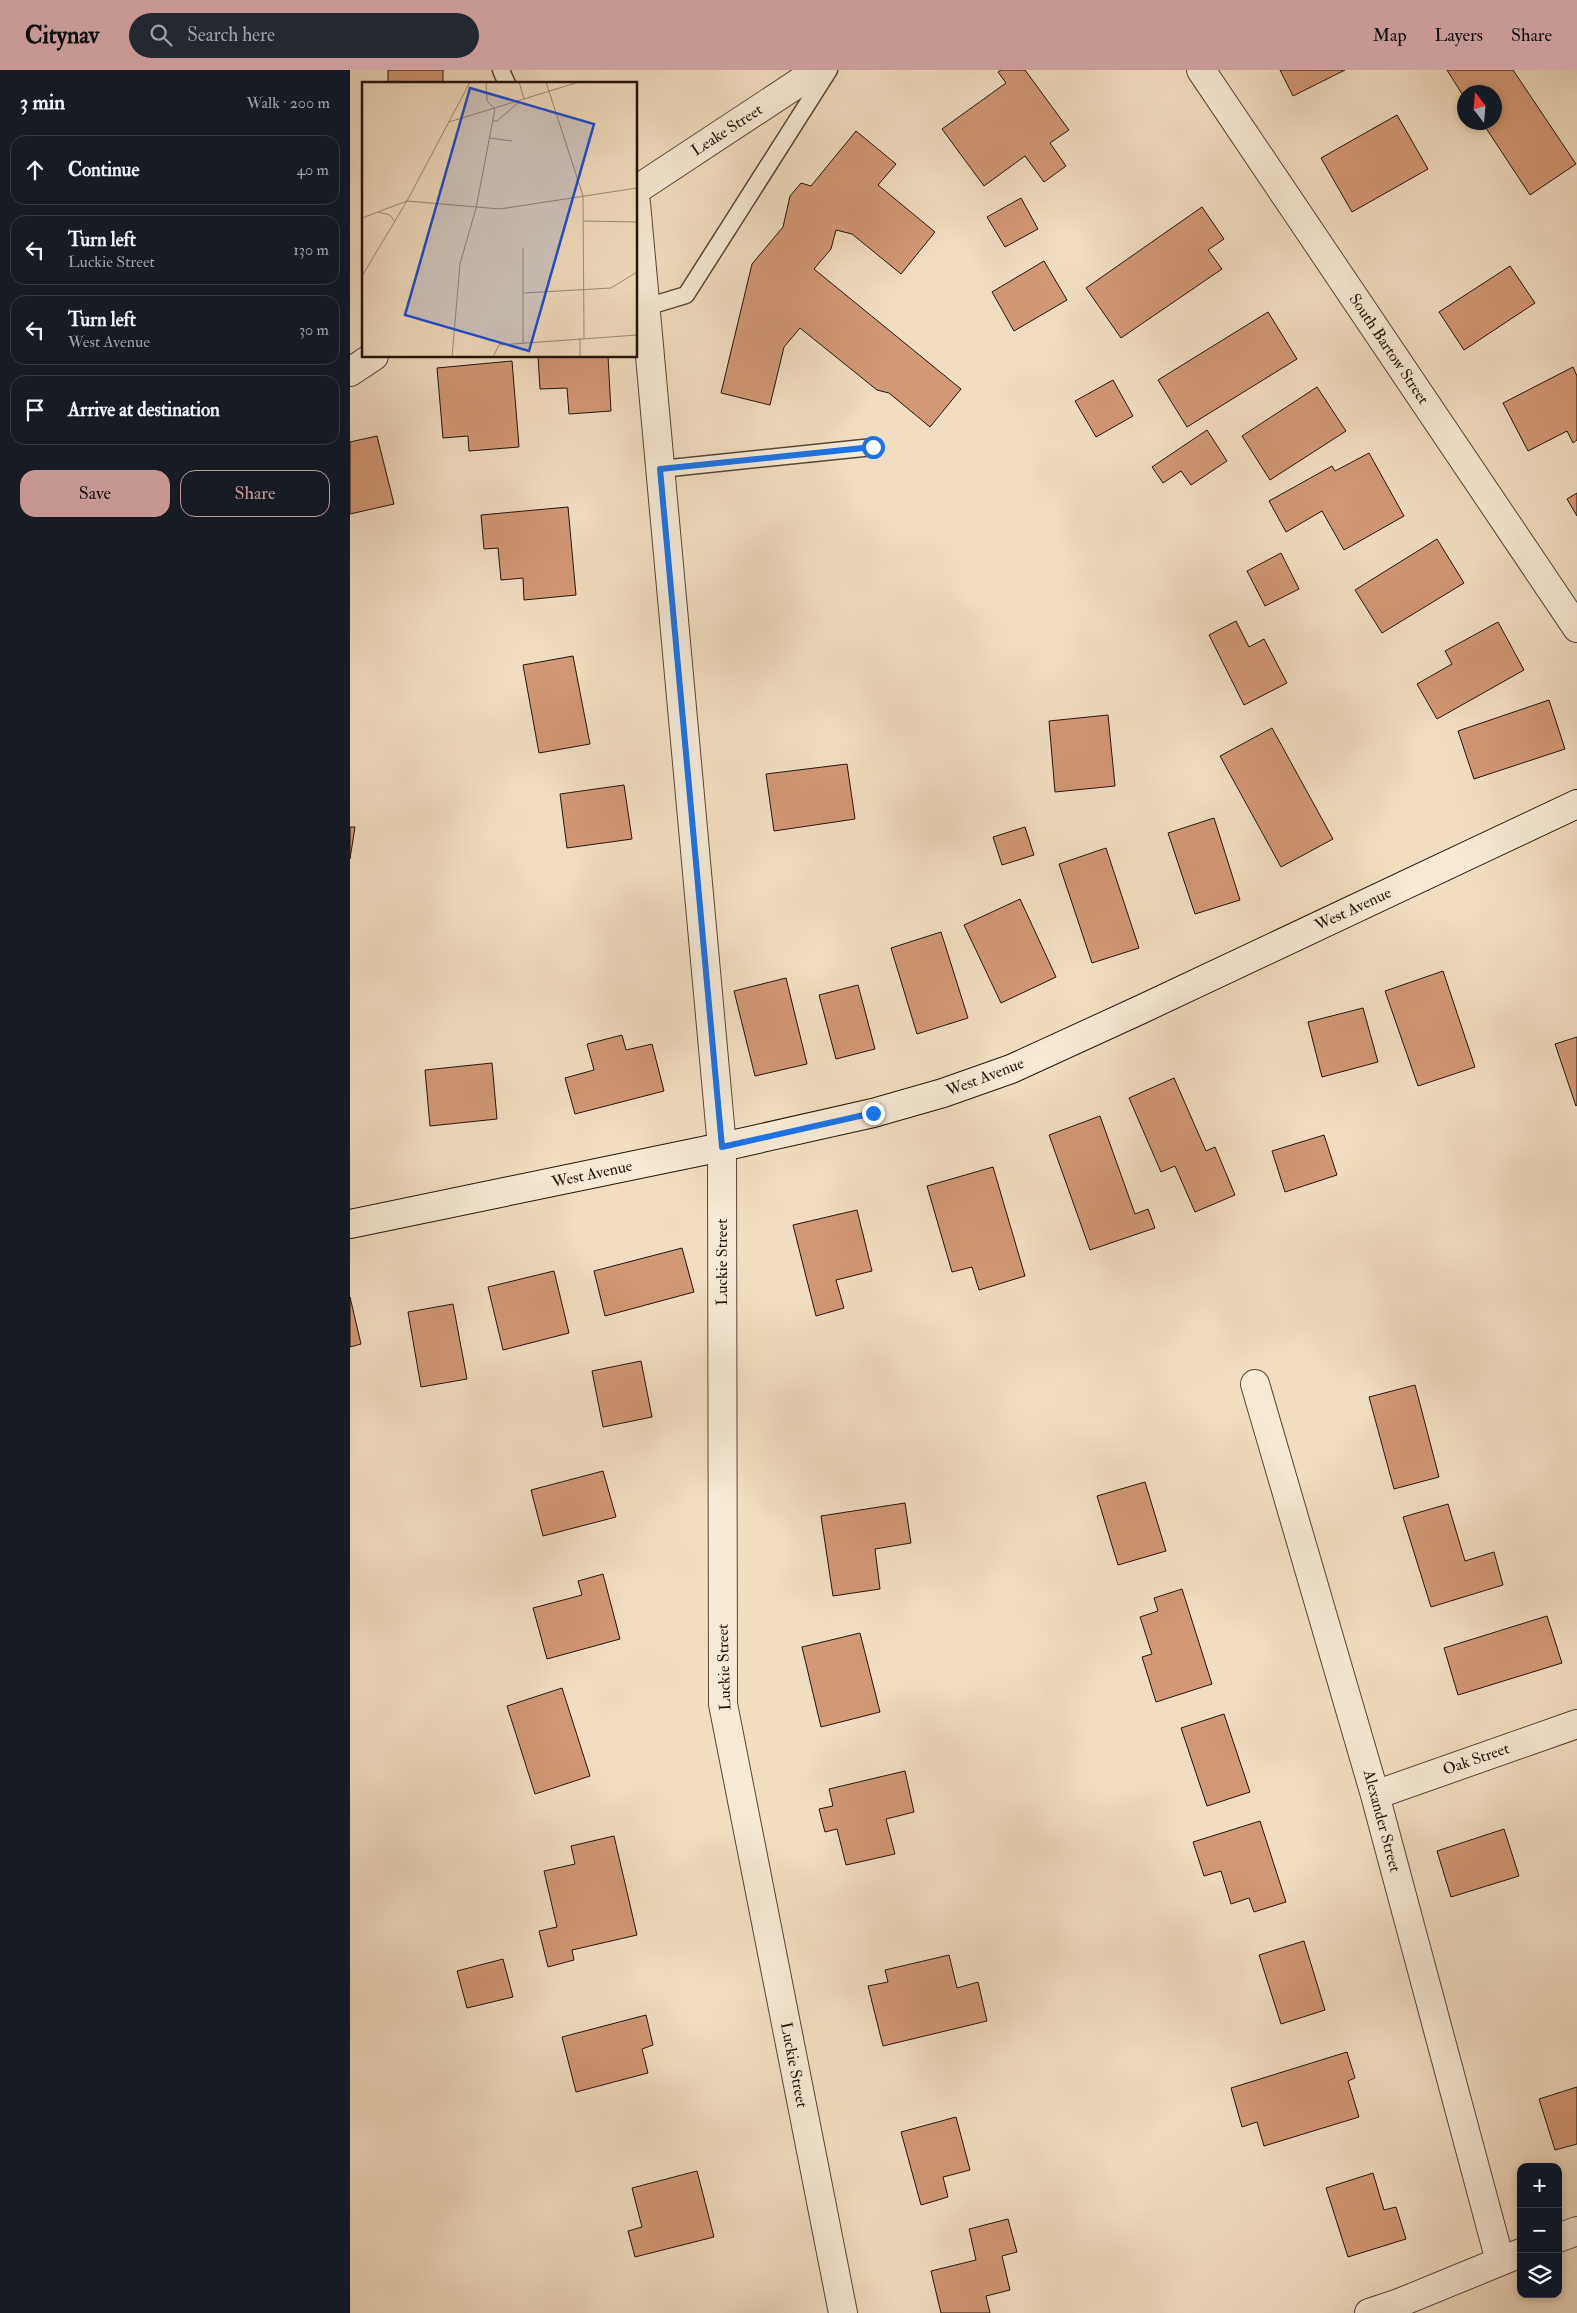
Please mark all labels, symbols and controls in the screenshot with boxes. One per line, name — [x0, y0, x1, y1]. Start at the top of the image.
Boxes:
search box — [129, 13, 479, 58]
text: Citynav — [25, 20, 99, 51]
icon: search — [147, 21, 175, 49]
text: Search here — [187, 23, 275, 47]
text: Map — [1373, 24, 1407, 47]
text: Layers — [1435, 24, 1483, 47]
text: Share — [1511, 24, 1552, 47]
inset map — [362, 82, 638, 358]
north arrow — [1457, 85, 1502, 130]
text: 3 min — [20, 89, 65, 116]
text: Walk · 200 m — [247, 93, 330, 113]
street label: Leake Street — [688, 100, 766, 160]
icon: ahead — [21, 156, 49, 184]
text: Continue — [68, 158, 139, 182]
text: 40 m — [296, 160, 329, 180]
text: Turn left — [68, 228, 136, 252]
icon: left — [21, 236, 49, 264]
text: 130 m — [293, 240, 329, 260]
text: Luckie Street — [68, 252, 155, 272]
street label: South Bartow Street — [1345, 290, 1433, 408]
text: Turn left — [68, 308, 136, 332]
icon: left — [21, 316, 49, 344]
text: 30 m — [299, 320, 329, 340]
text: West Avenue — [68, 332, 150, 352]
icon: arrive — [21, 396, 49, 424]
text: Arrive at destination — [68, 398, 220, 422]
route start — [862, 436, 885, 459]
button: Save — [20, 470, 170, 517]
button: Share — [180, 470, 330, 517]
street label: West Avenue — [1311, 883, 1395, 936]
street label: West Avenue — [942, 1053, 1027, 1101]
route end — [862, 1102, 885, 1125]
street label: West Avenue — [549, 1156, 634, 1193]
street label: Luckie Street — [712, 1219, 732, 1305]
street label: Luckie Street — [712, 1623, 736, 1711]
street label: Oak Street — [1440, 1738, 1512, 1780]
street label: Alexander Street — [1358, 1767, 1405, 1874]
street label: Luckie Street — [776, 2020, 812, 2110]
map controls — [1517, 2163, 1562, 2298]
button: + — [1517, 2163, 1562, 2208]
button: − — [1517, 2208, 1562, 2253]
button: layers — [1517, 2253, 1562, 2298]

